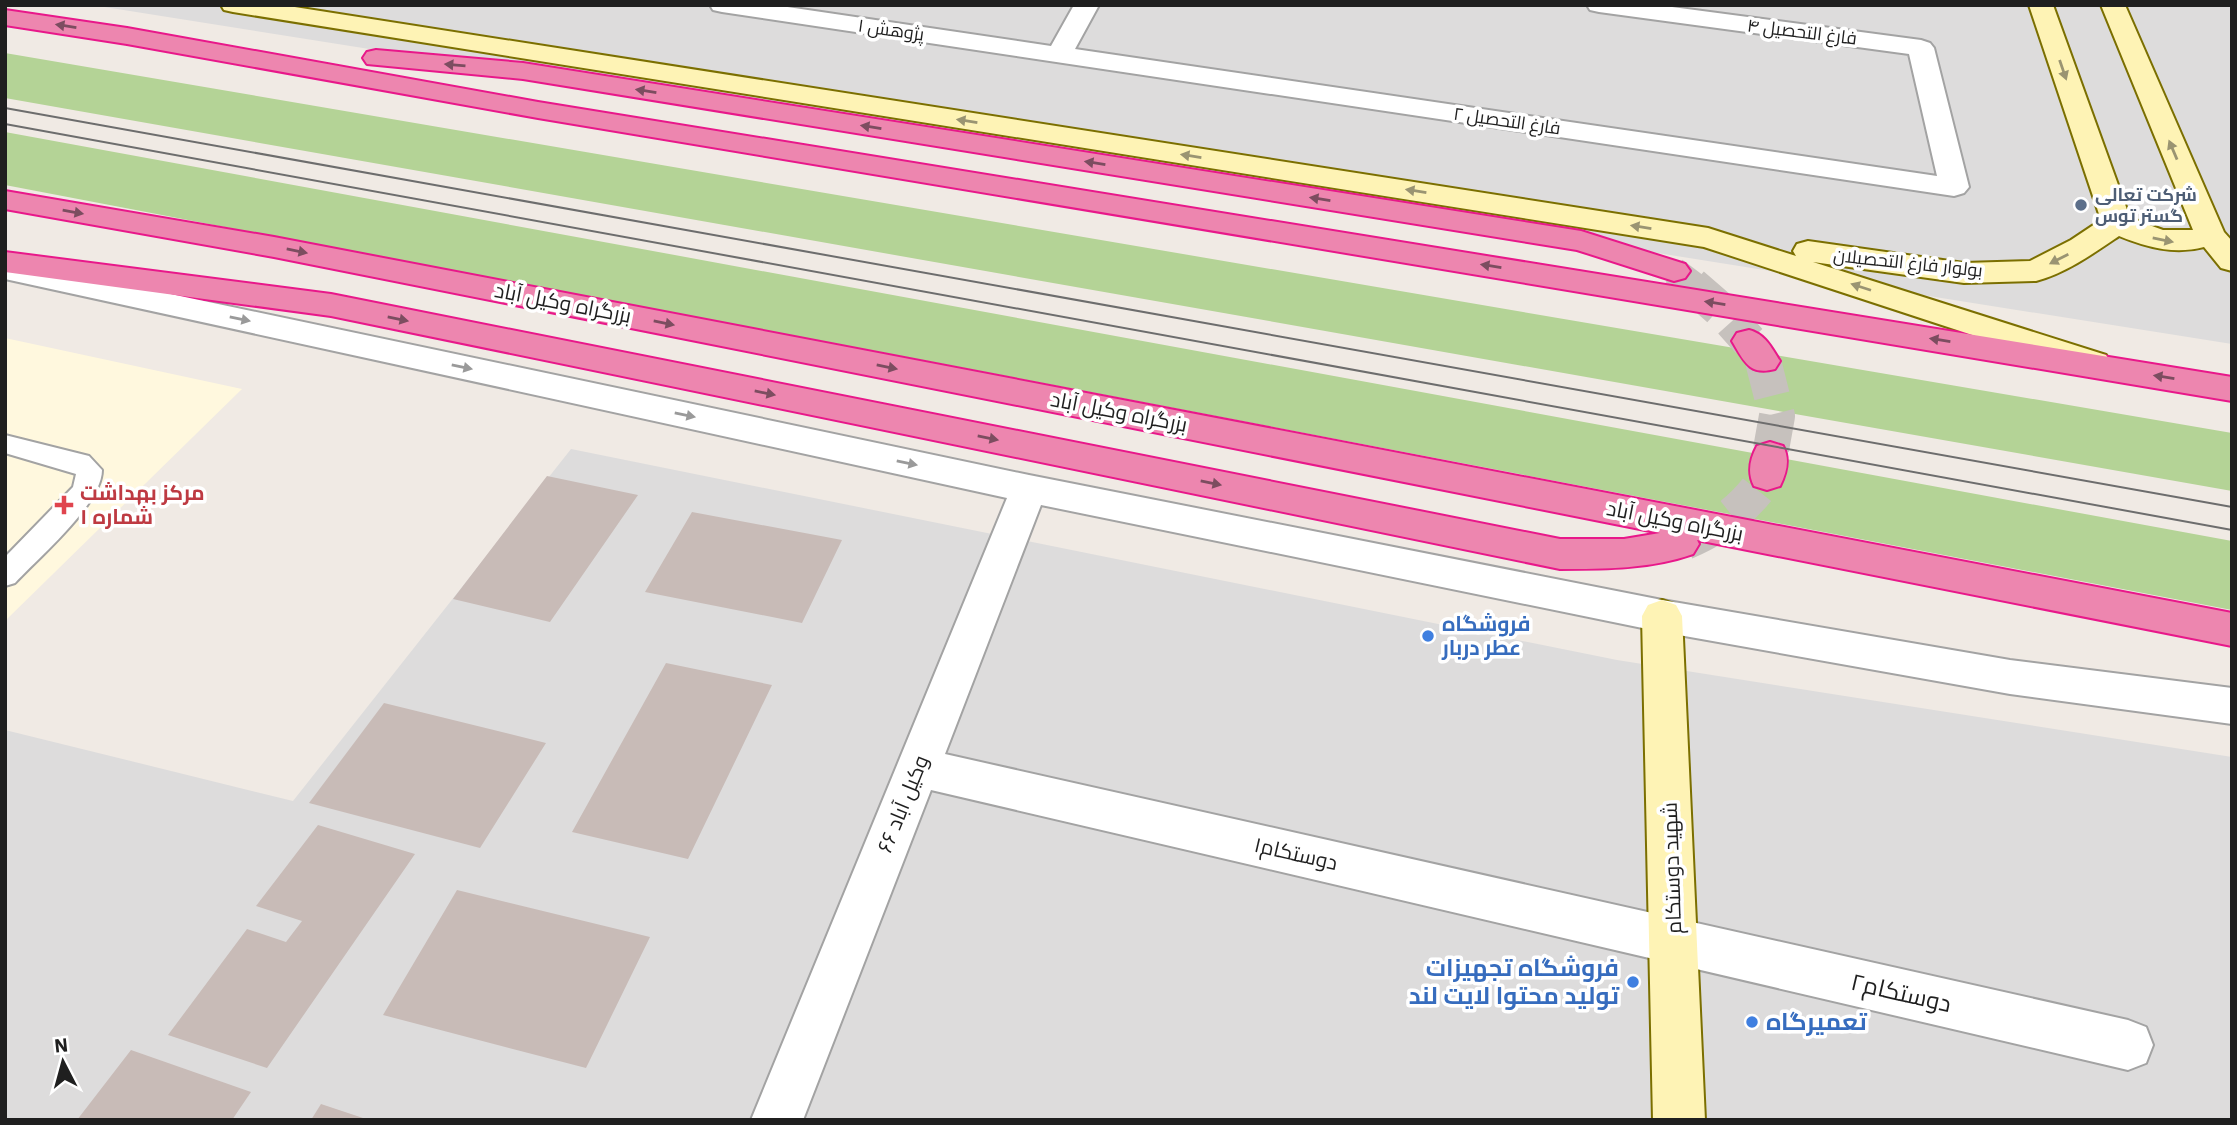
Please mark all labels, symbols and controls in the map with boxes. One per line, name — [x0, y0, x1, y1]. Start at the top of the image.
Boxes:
street label: پژوهش ۱ — [856, 13, 926, 47]
street label: فارغ التحصیل ۴ — [1746, 13, 1858, 51]
one-way arrow — [55, 20, 77, 31]
one-way arrow — [444, 59, 466, 70]
one-way arrow — [2058, 59, 2069, 80]
one-way arrow — [635, 85, 657, 96]
street label: فارغ التحصیل ۲ — [1452, 102, 1562, 140]
one-way arrow — [956, 115, 978, 126]
one-way arrow — [860, 121, 882, 132]
one-way arrow — [2167, 139, 2178, 160]
one-way arrow — [1180, 150, 1202, 161]
one-way arrow — [1084, 157, 1106, 168]
place label: شرکت تعالی گستر توس — [2095, 183, 2197, 227]
one-way arrow — [1405, 185, 1427, 196]
one-way arrow — [1309, 193, 1331, 204]
marker: شرکت تعالی گستر توس — [2073, 197, 2089, 213]
one-way arrow — [62, 207, 84, 218]
one-way arrow — [1630, 221, 1652, 232]
one-way arrow — [2152, 234, 2174, 245]
street label: بولوار فارغ التحصیلان — [1832, 243, 1984, 283]
one-way arrow — [286, 246, 308, 257]
one-way arrow — [2049, 253, 2069, 264]
one-way arrow — [1480, 260, 1502, 271]
street label: بزرگراه وکیل آباد — [492, 275, 634, 329]
one-way arrow — [1850, 281, 1871, 292]
one-way arrow — [1704, 297, 1726, 308]
one-way arrow — [387, 313, 409, 324]
one-way arrow — [229, 314, 251, 325]
one-way arrow — [653, 318, 675, 329]
one-way arrow — [1929, 334, 1951, 345]
one-way arrow — [451, 362, 473, 373]
one-way arrow — [876, 362, 898, 373]
one-way arrow — [2153, 371, 2175, 382]
street label: بزرگراه وکیل آباد — [1048, 384, 1190, 438]
one-way arrow — [754, 387, 776, 398]
one-way arrow — [674, 410, 696, 421]
one-way arrow — [977, 433, 999, 444]
one-way arrow — [896, 457, 918, 468]
place label: مرکز بهداشت شماره ۱ — [80, 478, 205, 530]
one-way arrow — [1200, 478, 1222, 489]
street label: بزرگراه وکیل آباد — [1604, 493, 1746, 547]
marker: مرکز بهداشت شماره ۱ — [54, 495, 74, 515]
place label: فروشگاه عطر دربار — [1441, 609, 1530, 661]
marker: فروشگاه عطر دربار — [1420, 628, 1436, 644]
street label: وکیل آباد ۶۶ — [870, 751, 934, 857]
street label: شهید دوستکام — [1655, 802, 1688, 934]
street label: دوستکام۱ — [1252, 830, 1341, 877]
place label: فروشگاه تجهیزات تولید محتوا لایت لند — [1409, 951, 1620, 1011]
street label: دوستکام۲ — [1848, 965, 1955, 1020]
marker: فروشگاه تجهیزات تولید محتوا لایت لند — [1625, 974, 1641, 990]
place label: تعمیرگاه — [1766, 1005, 1868, 1037]
marker: تعمیرگاه — [1744, 1014, 1760, 1030]
north arrow — [28, 1027, 98, 1097]
text: N — [53, 1032, 69, 1058]

